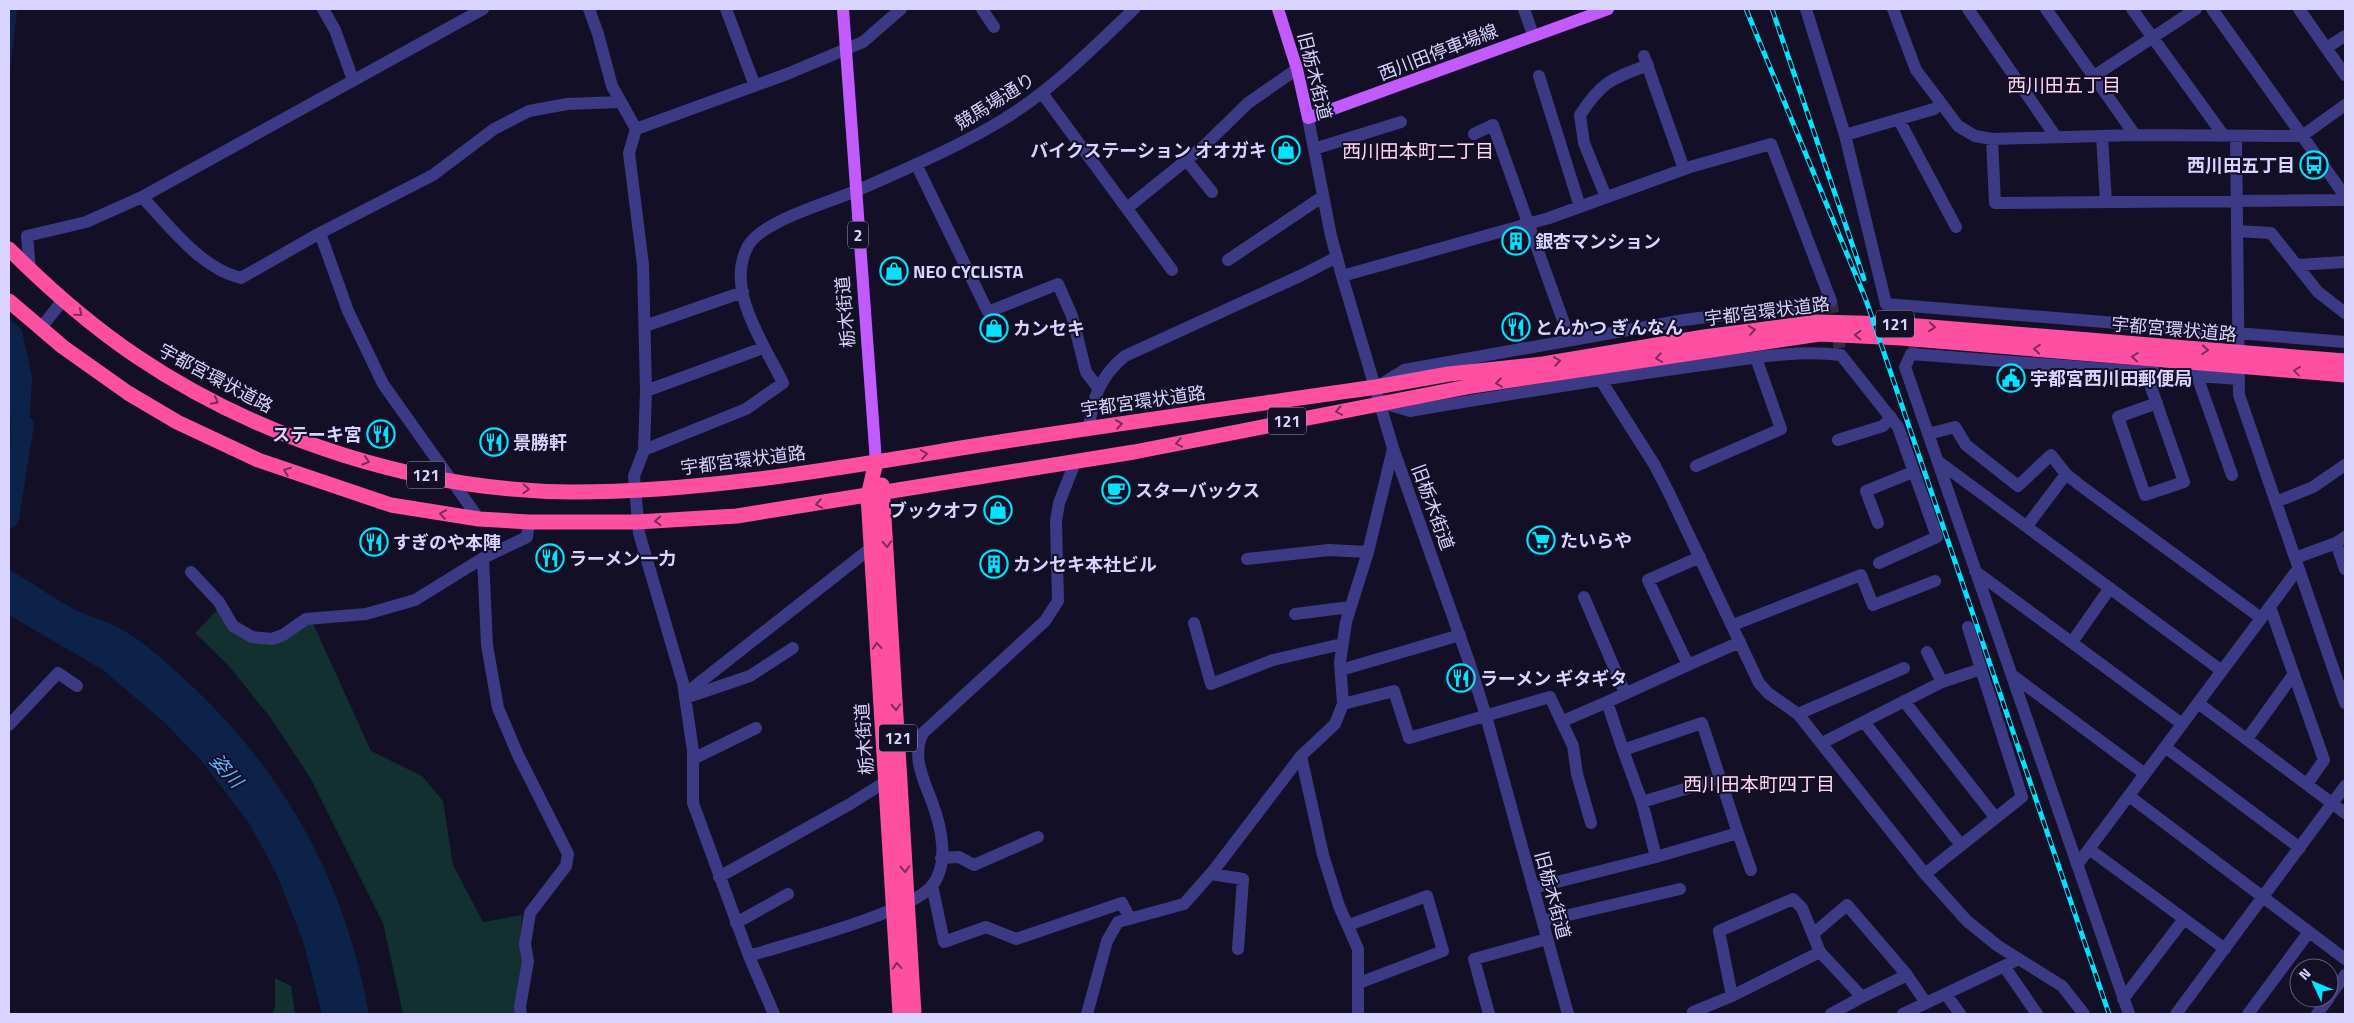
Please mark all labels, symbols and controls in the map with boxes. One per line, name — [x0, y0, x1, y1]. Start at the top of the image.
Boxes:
street label: 西川田停車場線 — [1374, 17, 1502, 87]
street label: 旧栃木街道 — [1291, 29, 1339, 123]
street label: 競馬場通り — [950, 66, 1040, 136]
district label: 西川田五丁目 — [2007, 70, 2121, 99]
shop icon: バイクステーション オオガキ — [1271, 135, 1301, 165]
district label: 西川田本町二丁目 — [1342, 136, 1494, 165]
place label: バイクステーション オオガキ — [1030, 137, 1267, 164]
bus stop icon: 西川田五丁目 — [2299, 150, 2329, 180]
place label: 西川田五丁目 — [2187, 152, 2295, 179]
road number: 2 — [848, 222, 868, 248]
building icon: 銀杏マンション — [1501, 226, 1531, 256]
place label: 銀杏マンション — [1535, 228, 1661, 255]
shop icon: NEO CYCLISTA — [879, 256, 909, 286]
place label: NEO CYCLISTA — [913, 258, 1023, 285]
street label: 栃木街道 — [828, 275, 862, 349]
street label: 宇都宮環状道路 — [1703, 290, 1831, 332]
one-way arrow — [74, 308, 83, 317]
road number: 121 — [1876, 310, 1914, 338]
street label: 宇都宮環状道路 — [2110, 310, 2238, 348]
restaurant icon: とんかつ ぎんなん — [1501, 312, 1531, 342]
shop icon: カンセキ — [979, 313, 1009, 343]
place label: とんかつ ぎんなん — [1535, 314, 1683, 341]
place label: カンセキ — [1013, 315, 1085, 342]
one-way arrow — [1928, 321, 1936, 332]
one-way arrow — [1749, 325, 1757, 336]
one-way arrow — [1854, 330, 1862, 341]
street label: 宇都宮環状道路 — [154, 337, 278, 419]
one-way arrow — [2033, 344, 2041, 355]
one-way arrow — [2201, 345, 2209, 356]
one-way arrow — [2131, 352, 2139, 363]
one-way arrow — [1655, 353, 1664, 363]
one-way arrow — [1553, 357, 1562, 367]
public building icon: 宇都宮西川田郵便局 — [1996, 363, 2026, 393]
place label: 宇都宮西川田郵便局 — [2030, 365, 2192, 392]
one-way arrow — [2292, 366, 2300, 377]
one-way arrow — [1494, 377, 1503, 387]
street label: 宇都宮環状道路 — [1079, 379, 1207, 423]
one-way arrow — [210, 395, 219, 405]
one-way arrow — [1334, 405, 1343, 416]
road number: 121 — [1268, 408, 1306, 434]
restaurant icon: ステーキ宮 — [366, 419, 396, 449]
one-way arrow — [1115, 419, 1124, 429]
place label: ステーキ宮 — [272, 421, 362, 448]
restaurant icon: 景勝軒 — [479, 427, 509, 457]
place label: 景勝軒 — [513, 429, 567, 456]
one-way arrow — [1175, 437, 1184, 448]
street label: 宇都宮環状道路 — [679, 439, 807, 481]
one-way arrow — [920, 450, 928, 460]
one-way arrow — [362, 455, 370, 465]
street label: 旧栃木街道 — [1405, 460, 1461, 554]
road number: 121 — [407, 462, 445, 488]
one-way arrow — [283, 467, 292, 477]
cafe icon: スターバックス — [1101, 475, 1131, 505]
place label: スターバックス — [1135, 477, 1260, 504]
one-way arrow — [522, 484, 530, 495]
shop icon: ブックオフ — [983, 495, 1013, 525]
place label: ブックオフ — [889, 497, 979, 524]
one-way arrow — [815, 498, 824, 508]
one-way arrow — [439, 510, 448, 520]
one-way arrow — [654, 515, 662, 526]
supermarket icon: たいらや — [1526, 525, 1556, 555]
restaurant icon: すぎのや本陣 — [359, 527, 389, 557]
place label: たいらや — [1560, 527, 1632, 554]
place label: すぎのや本陣 — [393, 529, 501, 556]
one-way arrow — [882, 541, 893, 549]
restaurant icon: ラーメン一力 — [535, 543, 565, 573]
place label: ラーメン一力 — [569, 545, 676, 572]
building icon: カンセキ本社ビル — [979, 549, 1009, 579]
place label: カンセキ本社ビル — [1013, 551, 1157, 578]
one-way arrow — [871, 642, 882, 650]
restaurant icon: ラーメン ギタギタ — [1446, 663, 1476, 693]
place label: ラーメン ギタギタ — [1480, 665, 1627, 692]
street label: 栃木街道 — [848, 702, 880, 776]
one-way arrow — [891, 703, 902, 711]
road number: 121 — [879, 724, 917, 751]
water label: 姿川 — [204, 746, 252, 795]
district label: 西川田本町四丁目 — [1683, 769, 1835, 798]
street label: 旧栃木街道 — [1528, 848, 1578, 942]
one-way arrow — [899, 865, 910, 873]
north arrow — [2289, 958, 2339, 1008]
one-way arrow — [891, 961, 902, 969]
text: N — [2293, 963, 2315, 984]

